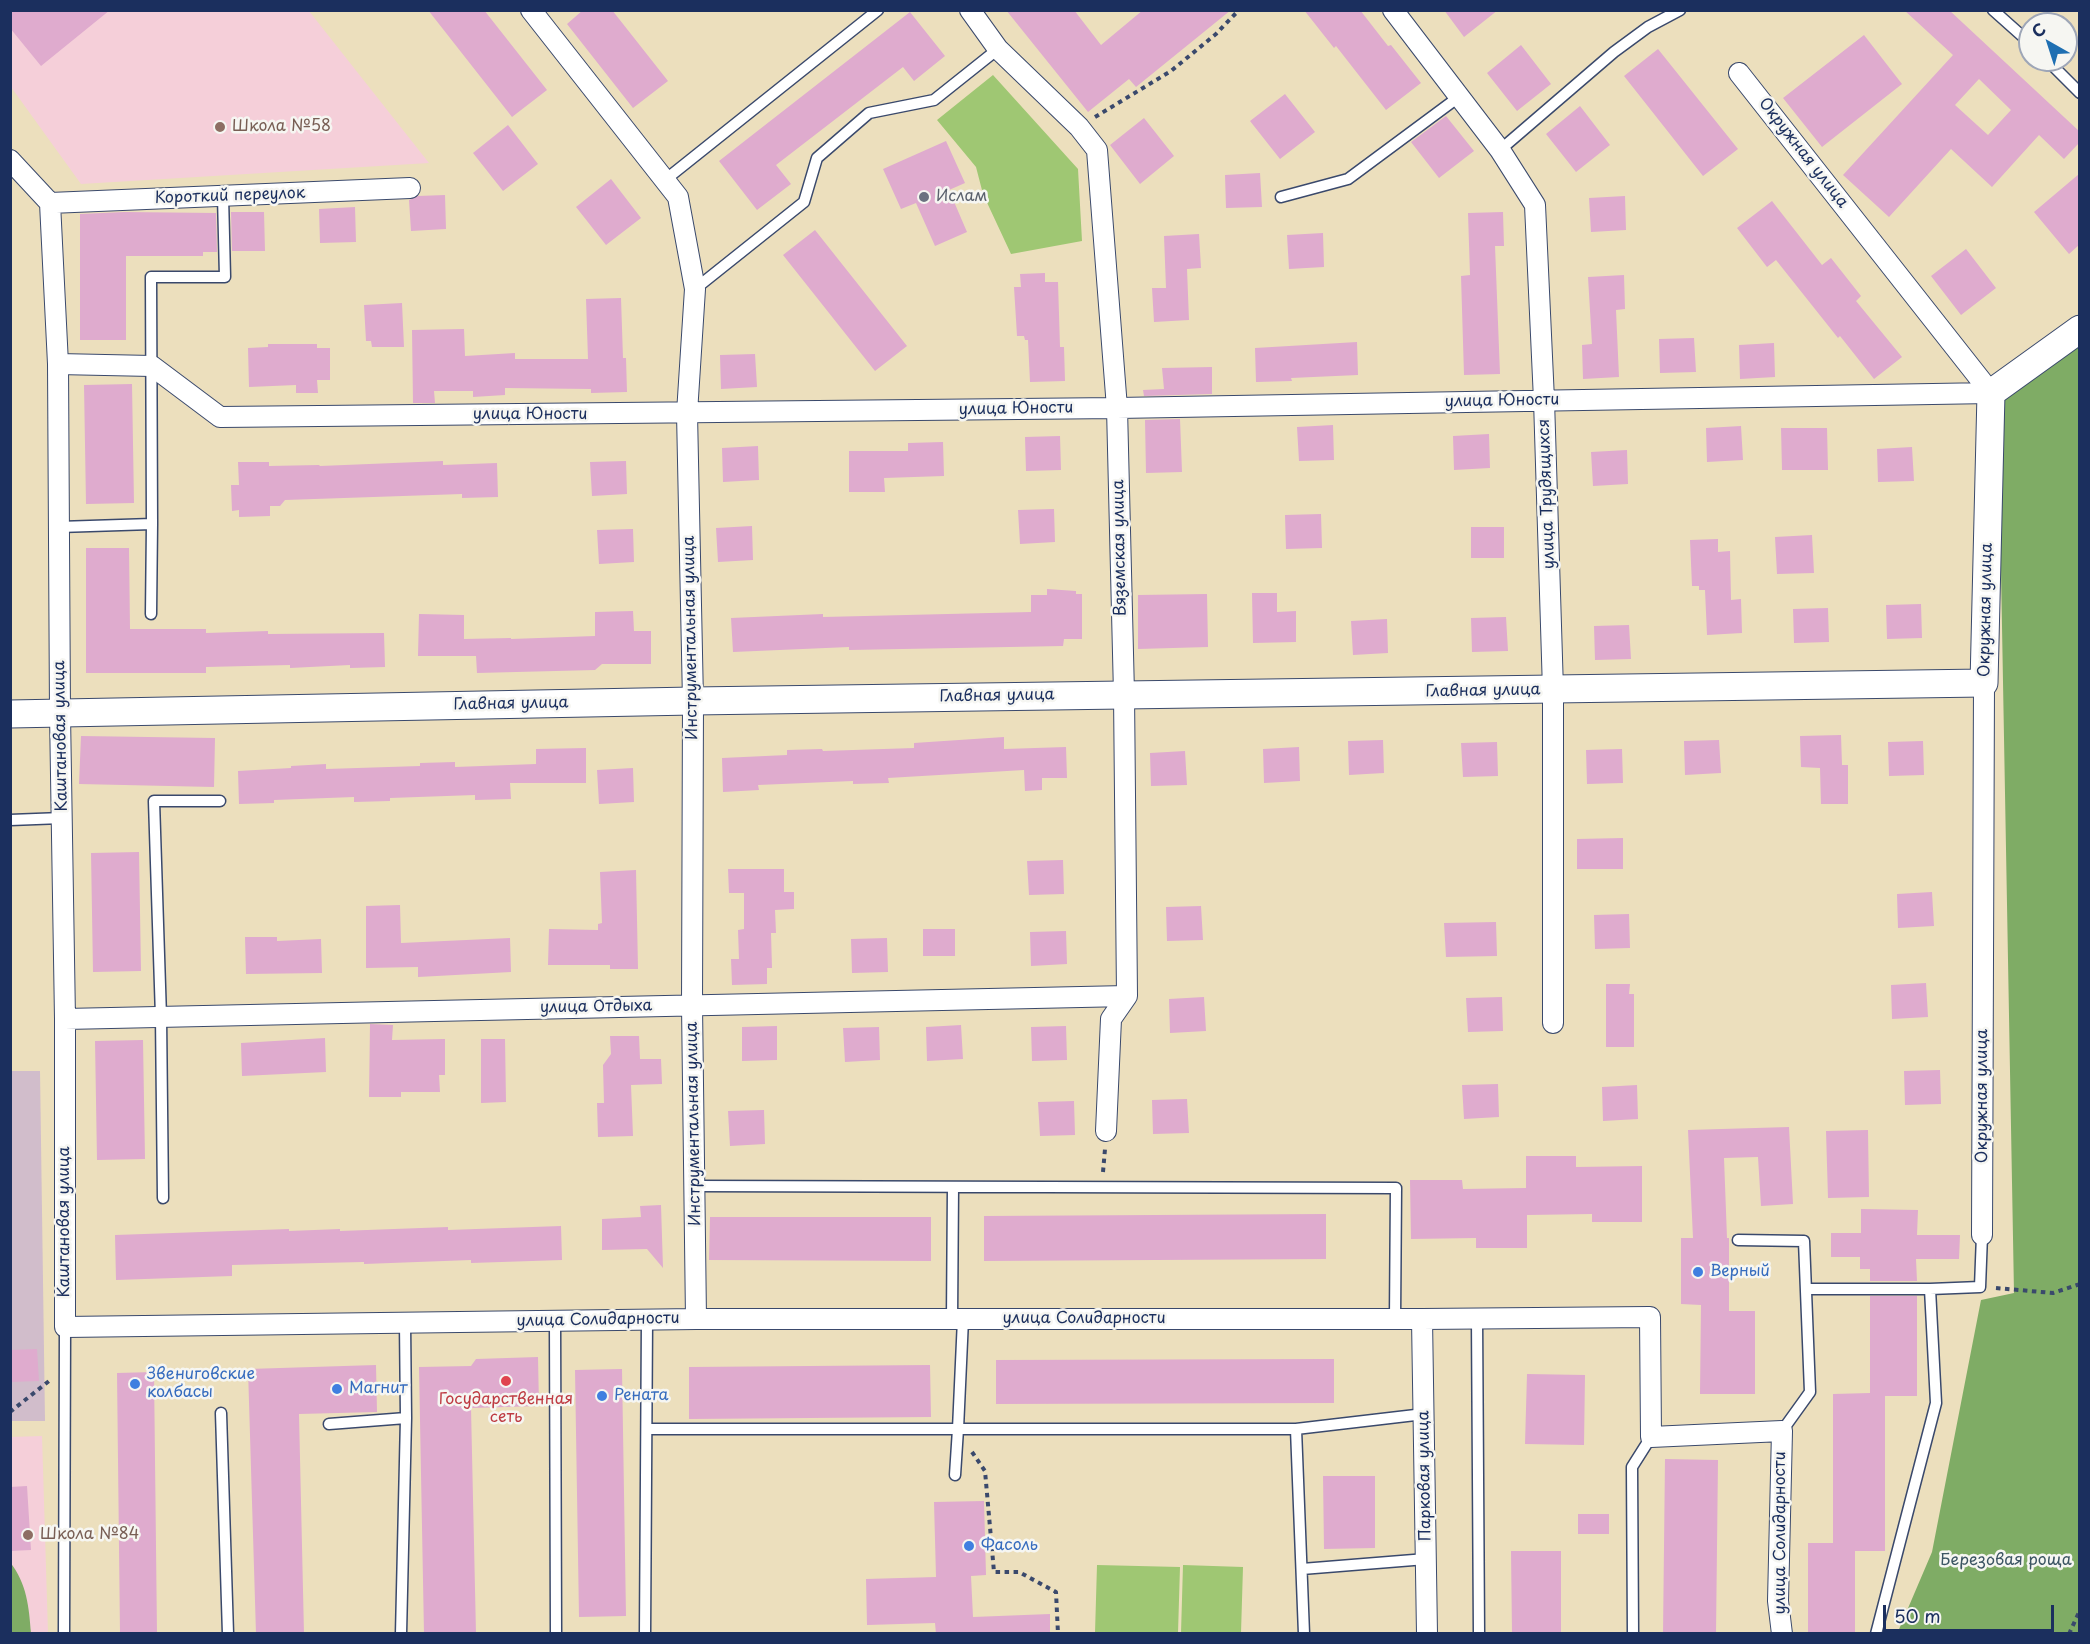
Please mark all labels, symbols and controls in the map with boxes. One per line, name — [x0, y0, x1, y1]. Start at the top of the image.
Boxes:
north arrow — [2018, 12, 2078, 72]
text: С — [2026, 16, 2050, 43]
street label: Окружная улица — [1754, 94, 1852, 212]
place label: Школа №58 — [232, 117, 331, 137]
marker: Школа №58 — [213, 120, 227, 134]
street label: Короткий переулок — [154, 184, 306, 208]
place label: Ислам — [936, 187, 988, 207]
marker: Ислам — [917, 190, 931, 204]
street label: улица Юности — [1445, 390, 1559, 412]
street label: улица Юности — [959, 398, 1073, 420]
street label: улица Юности — [473, 405, 587, 425]
street label: улица Трудящихся — [1535, 419, 1559, 569]
street label: Вяземская улица — [1109, 479, 1131, 617]
street label: Инструментальная улица — [680, 536, 702, 740]
street label: Окружная улица — [1975, 543, 1997, 677]
street label: Каштановая улица — [50, 660, 72, 812]
street label: Главная улица — [1425, 680, 1541, 702]
street label: Главная улица — [939, 685, 1055, 707]
street label: Главная улица — [453, 693, 569, 715]
street label: улица Отдыха — [540, 996, 652, 1018]
street label: Инструментальная улица — [683, 1022, 705, 1226]
street label: Окружная улица — [1973, 1029, 1993, 1163]
street label: Каштановая улица — [55, 1146, 75, 1298]
place label: Верный — [1710, 1262, 1770, 1282]
marker: Верный — [1691, 1265, 1705, 1279]
street label: улица Солидарности — [516, 1309, 680, 1331]
street label: улица Солидарности — [1003, 1309, 1165, 1329]
place label: Звениговские колбасы — [147, 1365, 255, 1403]
marker: Государственная сеть — [499, 1374, 513, 1388]
marker: Звениговские колбасы — [128, 1377, 142, 1391]
place label: Магнит — [349, 1379, 408, 1399]
marker: Магнит — [330, 1382, 344, 1396]
place label: Рената — [614, 1386, 669, 1406]
marker: Рената — [595, 1389, 609, 1403]
place label: Государственная сеть — [439, 1390, 573, 1428]
street label: Парковая улица — [1414, 1410, 1436, 1542]
street label: улица Солидарности — [1771, 1452, 1791, 1614]
place label: Школа №84 — [40, 1525, 139, 1545]
marker: Школа №84 — [21, 1528, 35, 1542]
place label: Фасоль — [981, 1536, 1038, 1556]
marker: Фасоль — [962, 1539, 976, 1553]
park label: Березовая роща — [1940, 1551, 2072, 1571]
scale bar — [1886, 1593, 2057, 1631]
text: 50 m — [1894, 1602, 1941, 1629]

